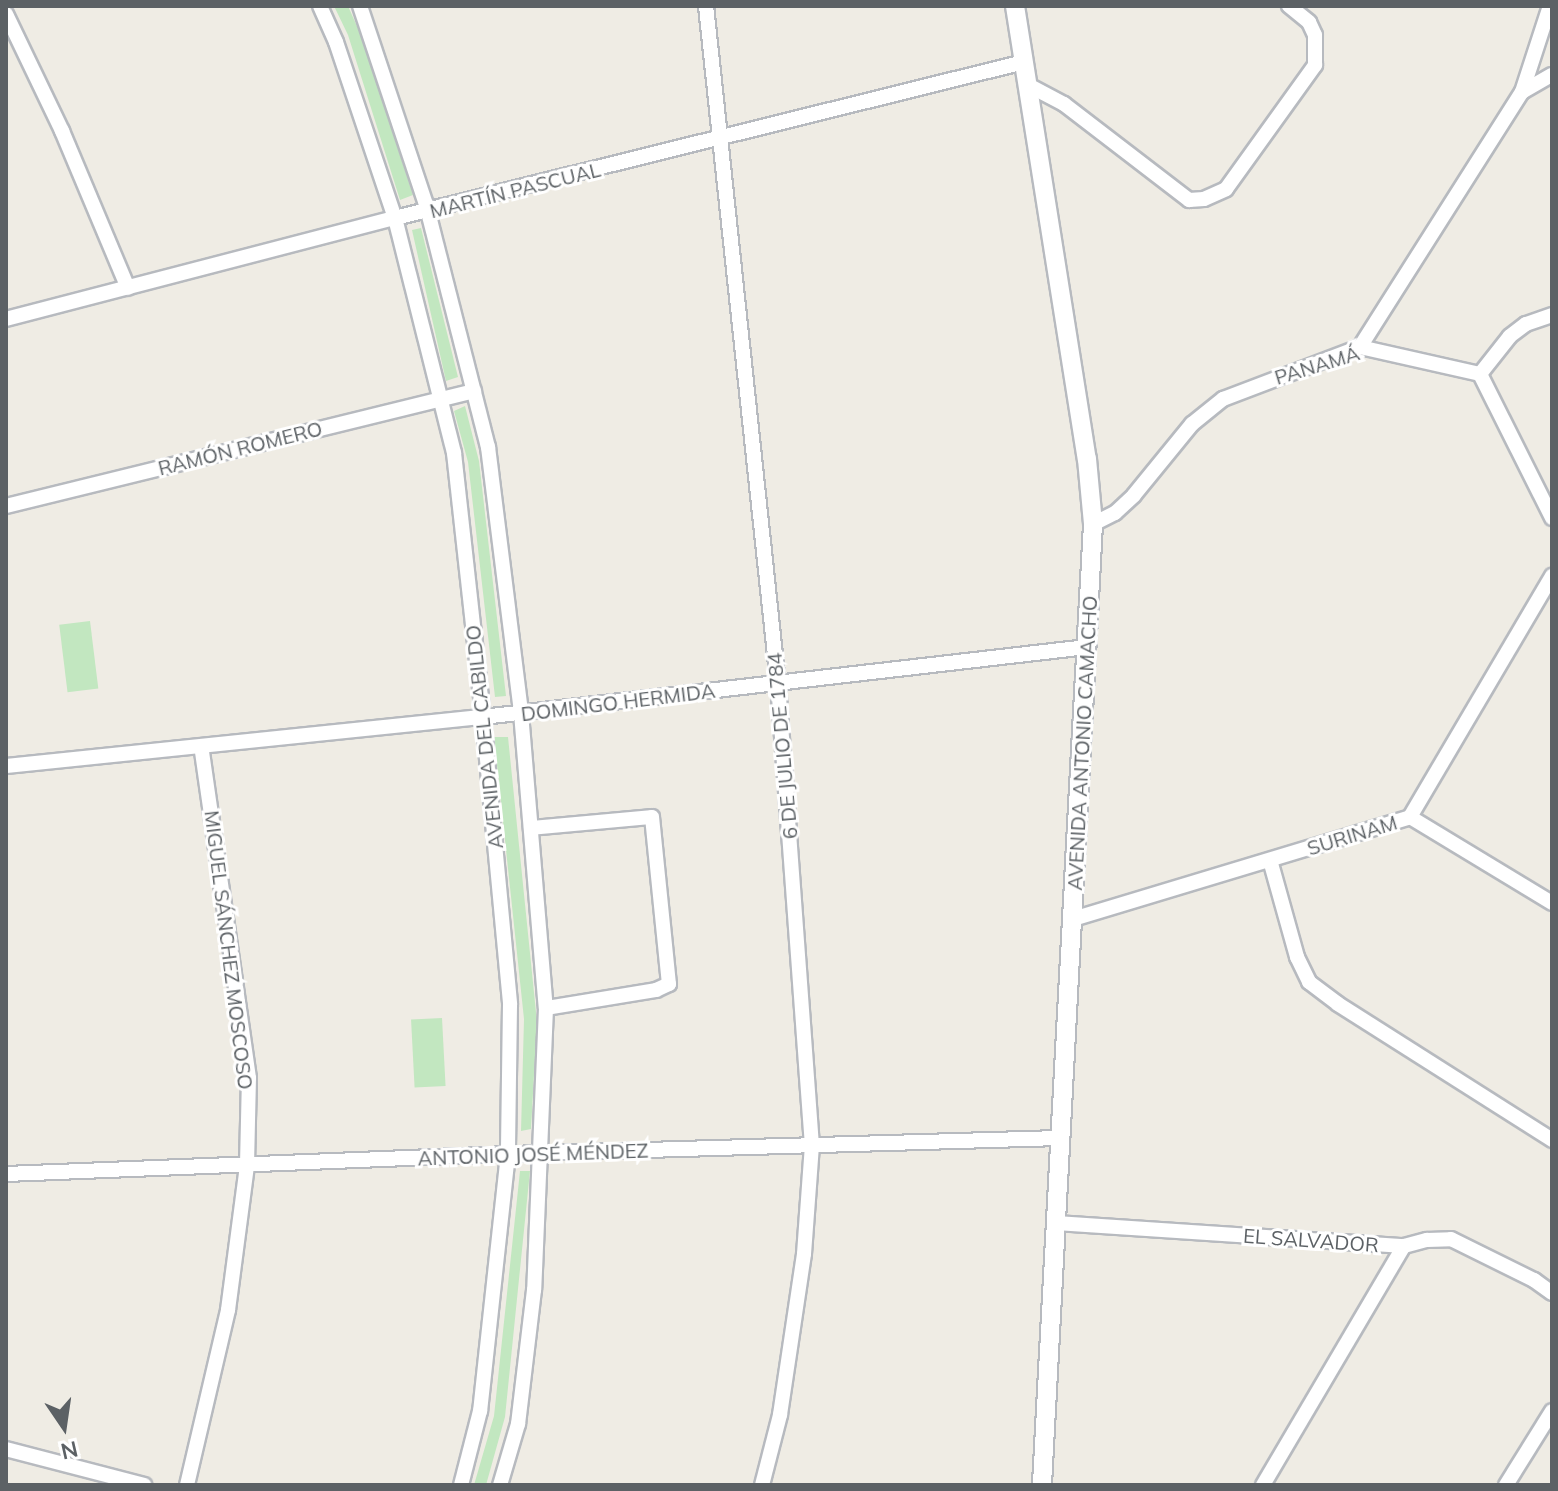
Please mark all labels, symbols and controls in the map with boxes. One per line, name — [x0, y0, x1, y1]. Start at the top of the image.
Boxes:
street label: MARTÍN PASCUAL — [427, 157, 603, 223]
street label: PANAMÁ — [1272, 341, 1362, 389]
street label: RAMÓN ROMERO — [155, 416, 325, 480]
street label: AVENIDA ANTONIO CAMACHO — [1062, 595, 1102, 891]
street label: AVENIDA DEL CABILDO — [460, 624, 508, 850]
street label: 6 DE JULIO DE 1784 — [762, 652, 802, 840]
street label: DOMINGO HERMIDA — [519, 678, 717, 726]
street label: MIGUEL SÁNCHEZ MOSCOSO — [200, 809, 258, 1091]
street label: SURINAM — [1304, 810, 1400, 860]
street label: ANTONIO JOSÉ MÉNDEZ — [417, 1138, 649, 1170]
street label: EL SALVADOR — [1242, 1223, 1380, 1257]
north arrow — [24, 1387, 104, 1467]
text: N — [58, 1435, 81, 1466]

